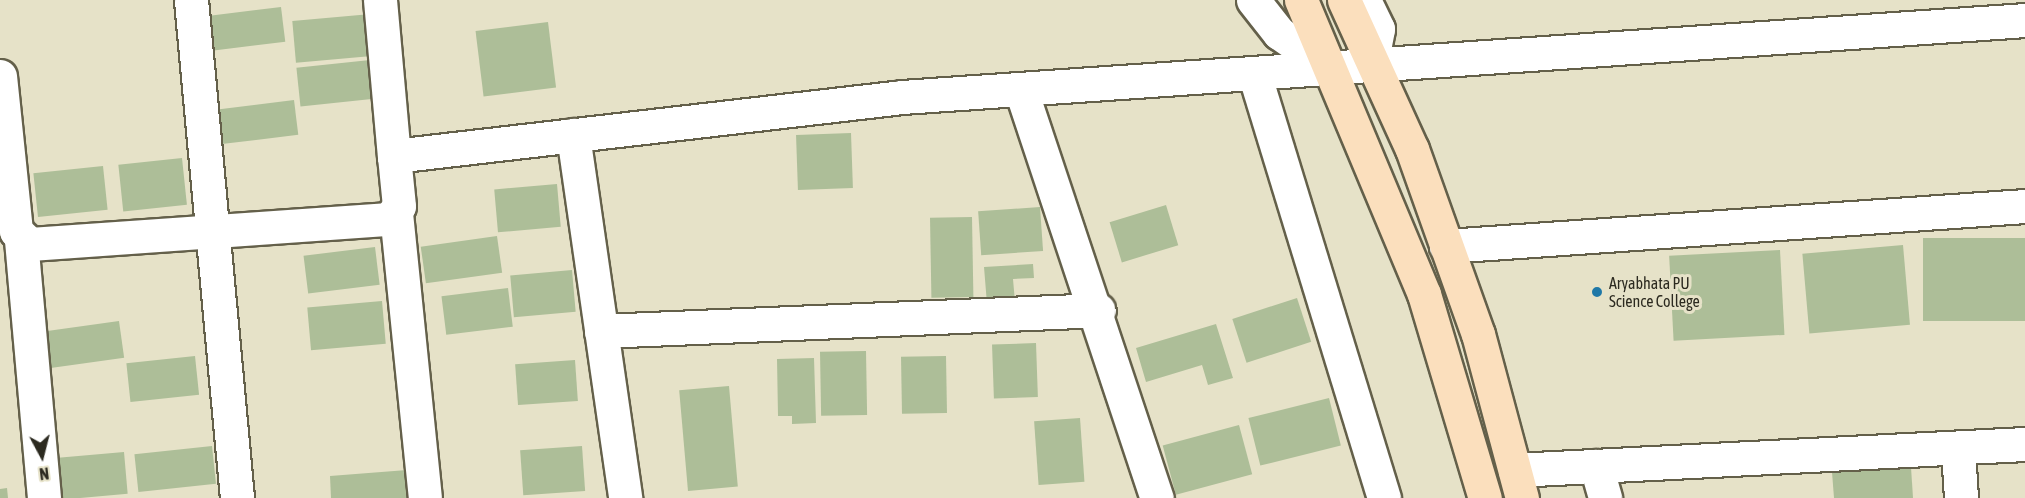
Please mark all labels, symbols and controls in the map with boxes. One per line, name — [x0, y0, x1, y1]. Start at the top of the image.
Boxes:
place label: Aryabhata PU Science College — [1609, 273, 1700, 311]
marker: Aryabhata PU Science College — [1590, 285, 1604, 299]
north arrow — [12, 426, 72, 486]
text: N — [38, 464, 50, 483]

